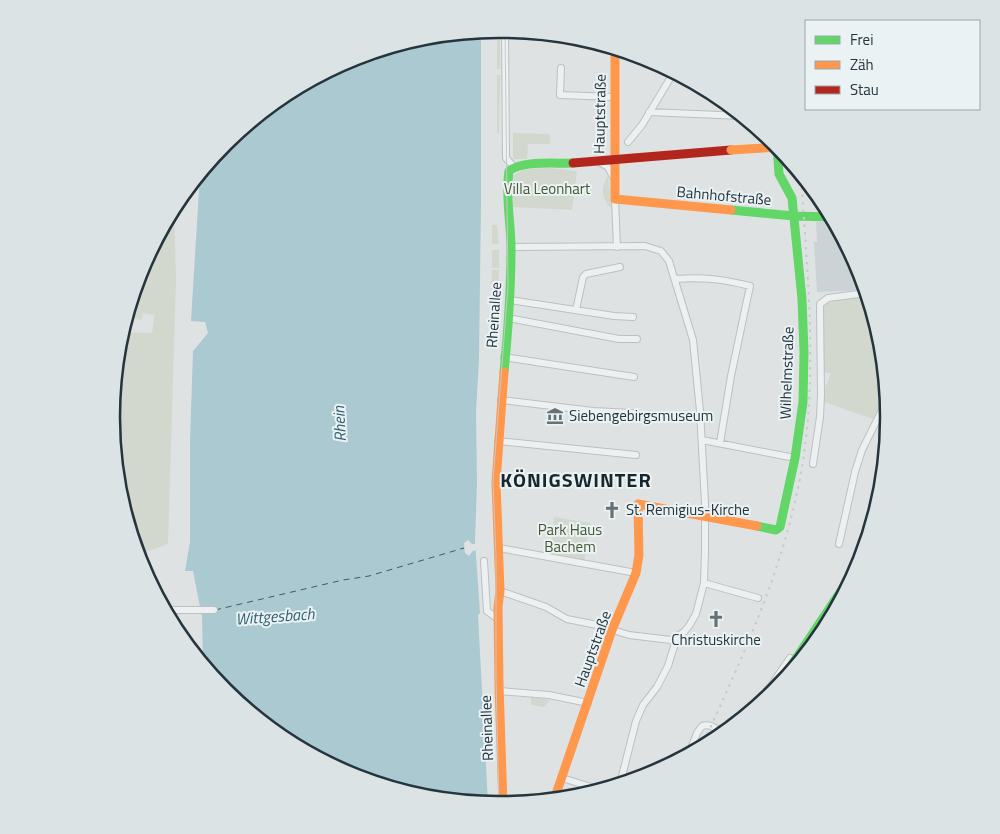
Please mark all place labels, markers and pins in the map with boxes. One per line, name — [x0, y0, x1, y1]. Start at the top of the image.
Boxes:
place label: Siebengebirgsmuseum — [569, 404, 713, 427]
museum icon: Siebengebirgsmuseum — [545, 406, 565, 426]
place label: St. Remigius-Kirche — [626, 498, 750, 521]
church icon: St. Remigius-Kirche — [602, 500, 622, 520]
church icon: Christuskirche — [706, 609, 726, 629]
place label: Christuskirche — [671, 628, 761, 651]

